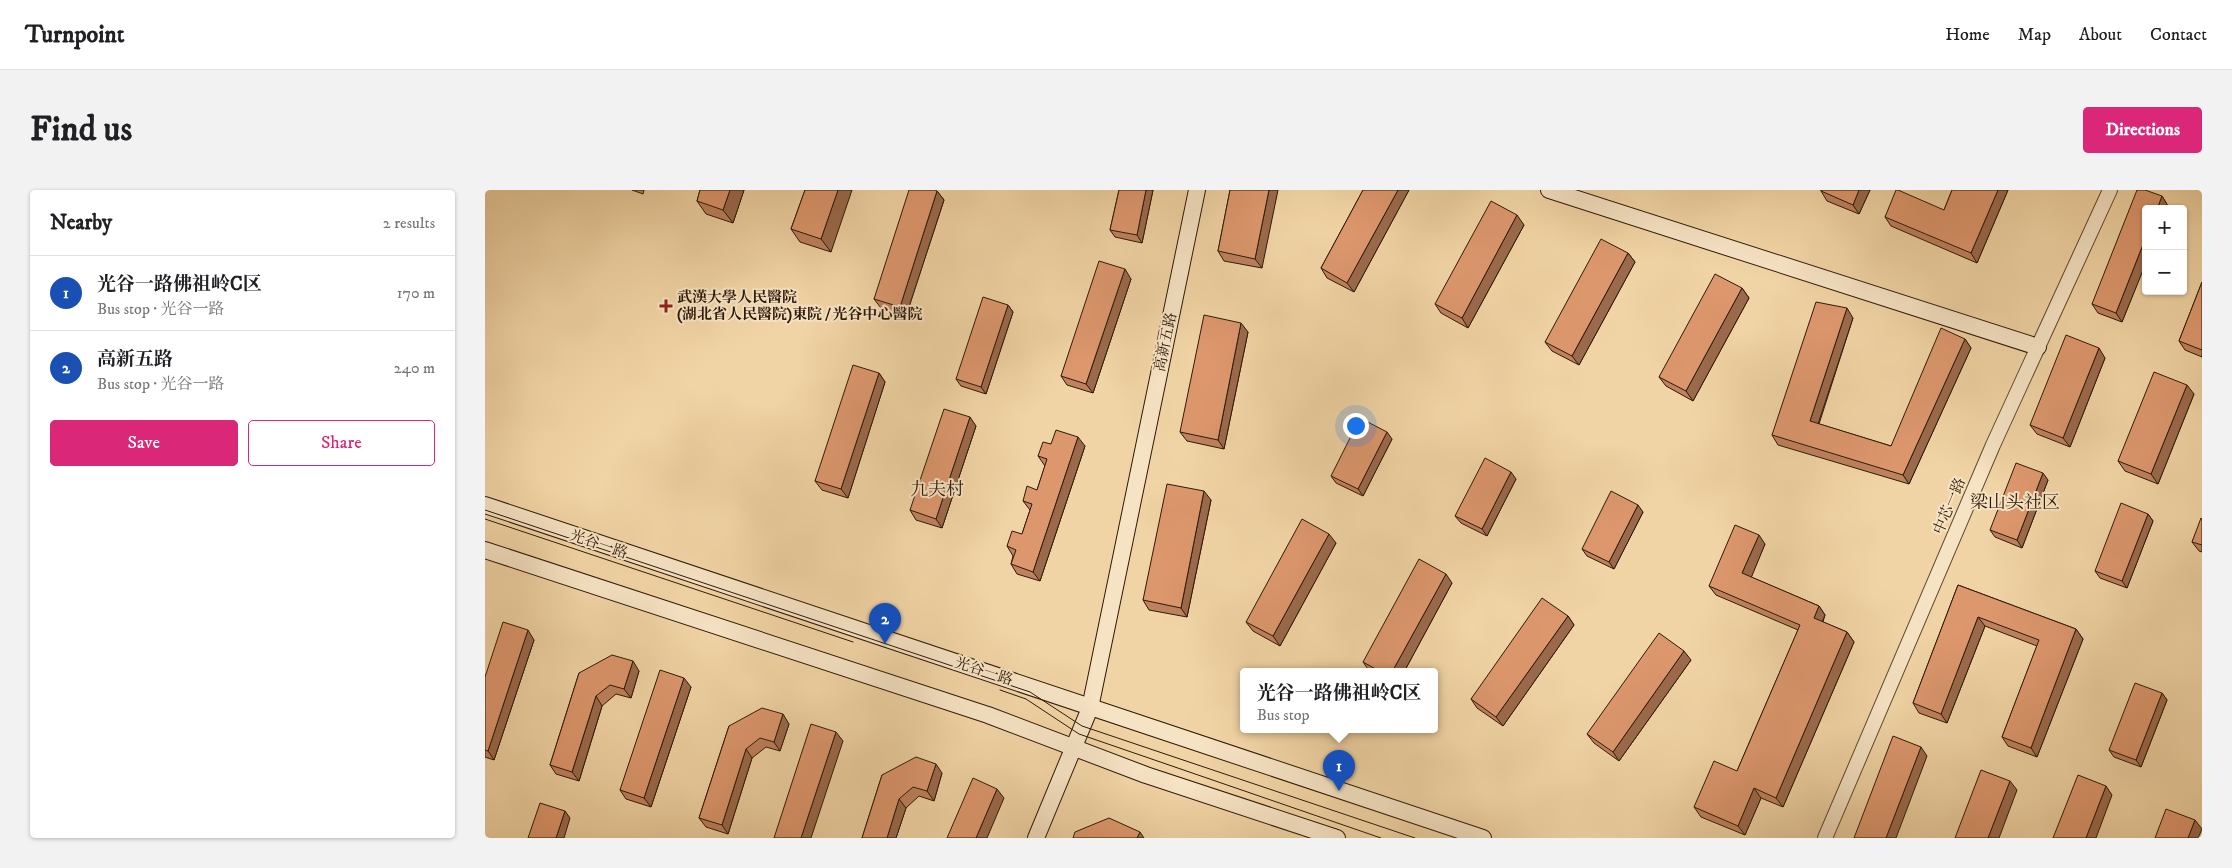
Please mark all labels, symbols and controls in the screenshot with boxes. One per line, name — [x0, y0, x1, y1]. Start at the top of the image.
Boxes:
text: Turnpoint — [25, 20, 124, 50]
text: Home — [1945, 24, 1990, 46]
text: Map — [2018, 24, 2051, 46]
text: About — [2079, 24, 2122, 46]
text: Contact — [2150, 24, 2207, 46]
button: Directions — [2083, 107, 2202, 153]
text: Find us — [30, 108, 132, 152]
map controls — [2142, 205, 2187, 295]
button: + — [2142, 205, 2187, 250]
text: Nearby — [50, 210, 112, 236]
text: 2 results — [383, 213, 435, 233]
button: − — [2142, 250, 2187, 295]
text: 光谷一路佛祖岭C区 — [97, 273, 262, 296]
text: 1 — [63, 283, 69, 303]
text: 170 m — [397, 283, 435, 303]
place label: 武漢大學人民醫院 (湖北省人民醫院)東院 / 光谷中心醫院 — [677, 288, 923, 324]
text: Bus stop · 光谷一路 — [97, 299, 225, 319]
marker: 武漢大學人民醫院 (湖北省人民醫院)東院 / 光谷中心醫院 — [659, 299, 673, 313]
street label: 高新五路 — [1150, 311, 1181, 373]
text: 高新五路 — [97, 348, 173, 371]
text: 2 — [62, 358, 70, 378]
text: 240 m — [394, 358, 435, 378]
text: Bus stop · 光谷一路 — [97, 374, 225, 394]
your location — [1343, 413, 1369, 439]
button: Save — [50, 420, 238, 466]
button: Share — [248, 420, 435, 466]
street label: 中芯一路 — [1929, 475, 1970, 538]
district label: 九夫村 — [910, 479, 964, 501]
district label: 梁山头社区 — [1970, 492, 2060, 514]
street label: 光谷一路 — [567, 526, 630, 563]
pin: 2 — [869, 603, 901, 644]
street label: 光谷一路 — [952, 653, 1015, 690]
popup — [1240, 668, 1438, 733]
text: 光谷一路佛祖岭C区 — [1257, 682, 1421, 705]
text: Bus stop — [1257, 705, 1310, 725]
pin: 1 — [1323, 750, 1355, 791]

